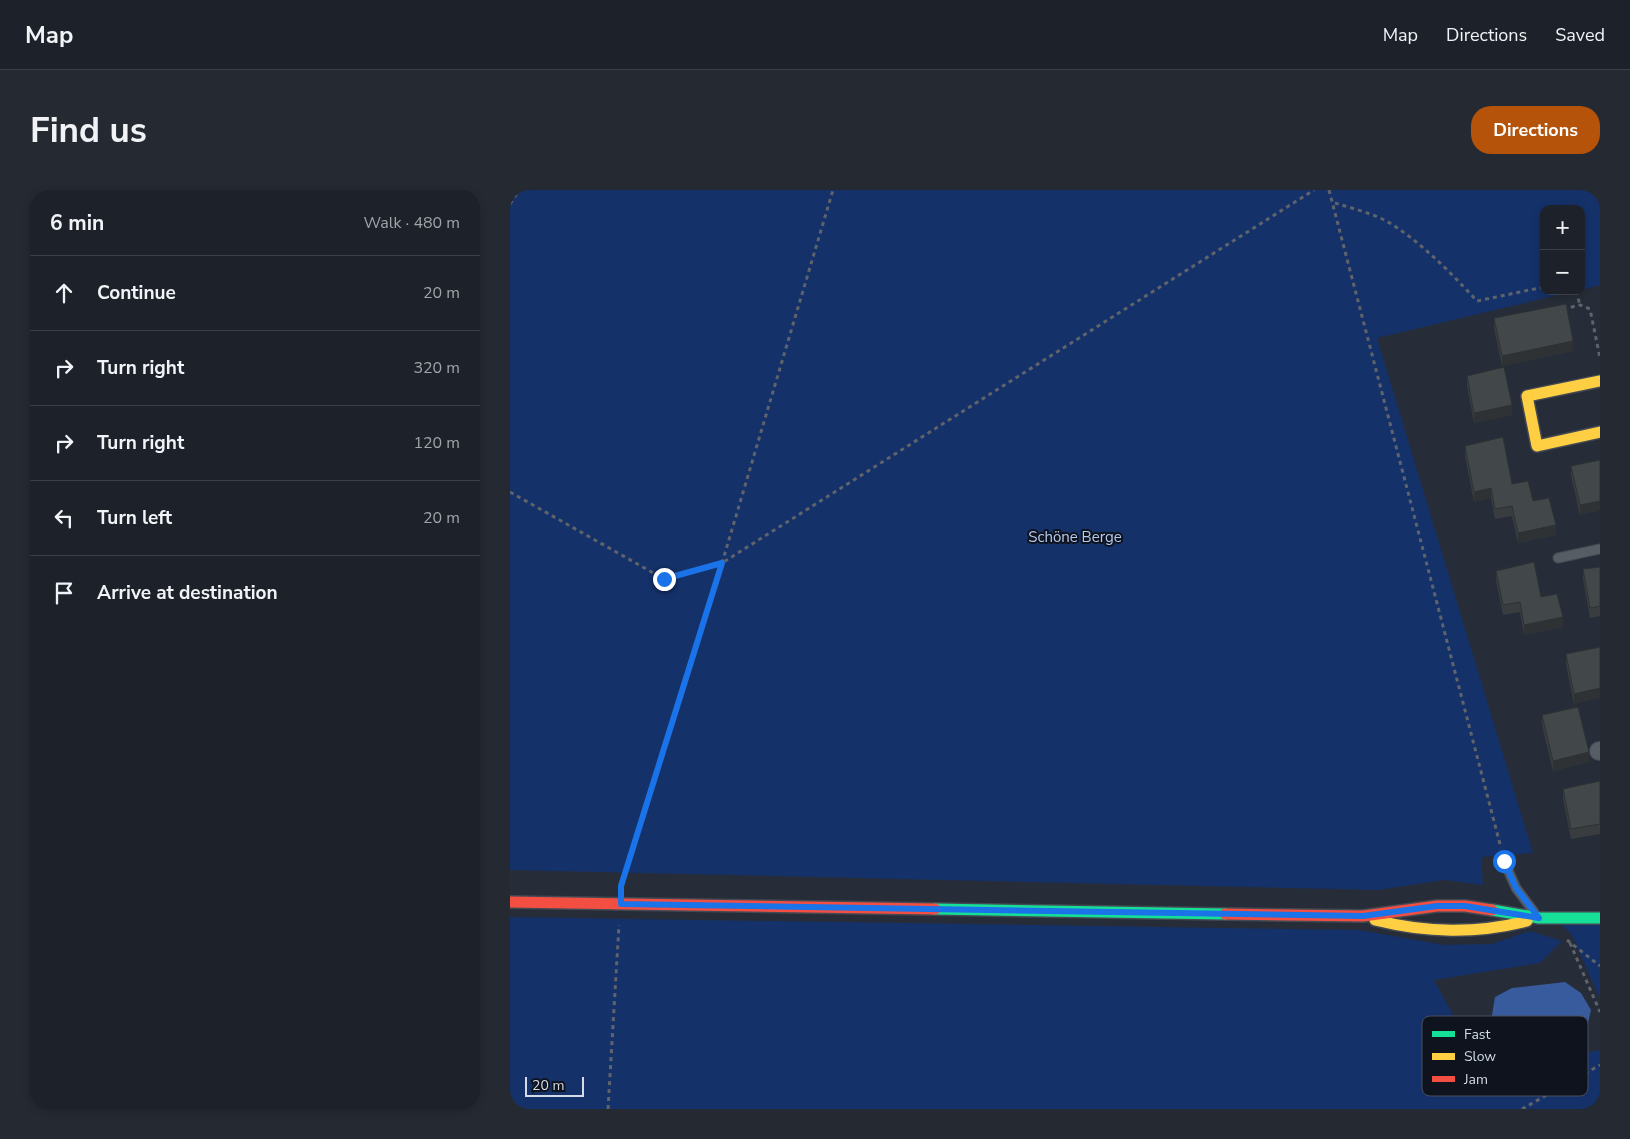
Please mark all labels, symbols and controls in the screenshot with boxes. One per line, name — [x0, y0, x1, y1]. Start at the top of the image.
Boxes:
text: Map — [25, 19, 73, 51]
text: Map — [1383, 23, 1418, 47]
text: Directions — [1446, 23, 1527, 47]
text: Saved — [1555, 23, 1605, 47]
button: Directions — [1471, 106, 1600, 154]
text: Find us — [30, 107, 147, 154]
map controls — [1540, 205, 1585, 295]
button: + — [1540, 205, 1585, 250]
text: 6 min — [50, 209, 104, 237]
text: Walk · 480 m — [364, 212, 460, 234]
button: − — [1540, 250, 1585, 295]
icon: ahead — [50, 279, 78, 307]
text: Continue — [97, 280, 176, 306]
text: 20 m — [423, 282, 460, 304]
icon: right — [50, 354, 78, 382]
text: Turn right — [97, 355, 184, 381]
text: 320 m — [413, 357, 460, 379]
icon: right — [50, 429, 78, 457]
text: Turn right — [97, 430, 184, 456]
text: 120 m — [413, 432, 460, 454]
icon: left — [50, 504, 78, 532]
text: Turn left — [97, 505, 172, 531]
text: 20 m — [423, 507, 460, 529]
park label: Schöne Berge — [1028, 527, 1122, 547]
route end — [653, 568, 676, 591]
icon: arrive — [50, 579, 78, 607]
text: Arrive at destination — [97, 580, 278, 606]
route start — [1493, 850, 1516, 873]
legend — [1422, 1016, 1588, 1096]
text: Fast — [1464, 1025, 1490, 1044]
text: Slow — [1464, 1047, 1496, 1066]
text: Jam — [1463, 1070, 1488, 1089]
scale bar — [525, 1074, 584, 1097]
text: 20 m — [532, 1076, 564, 1095]

